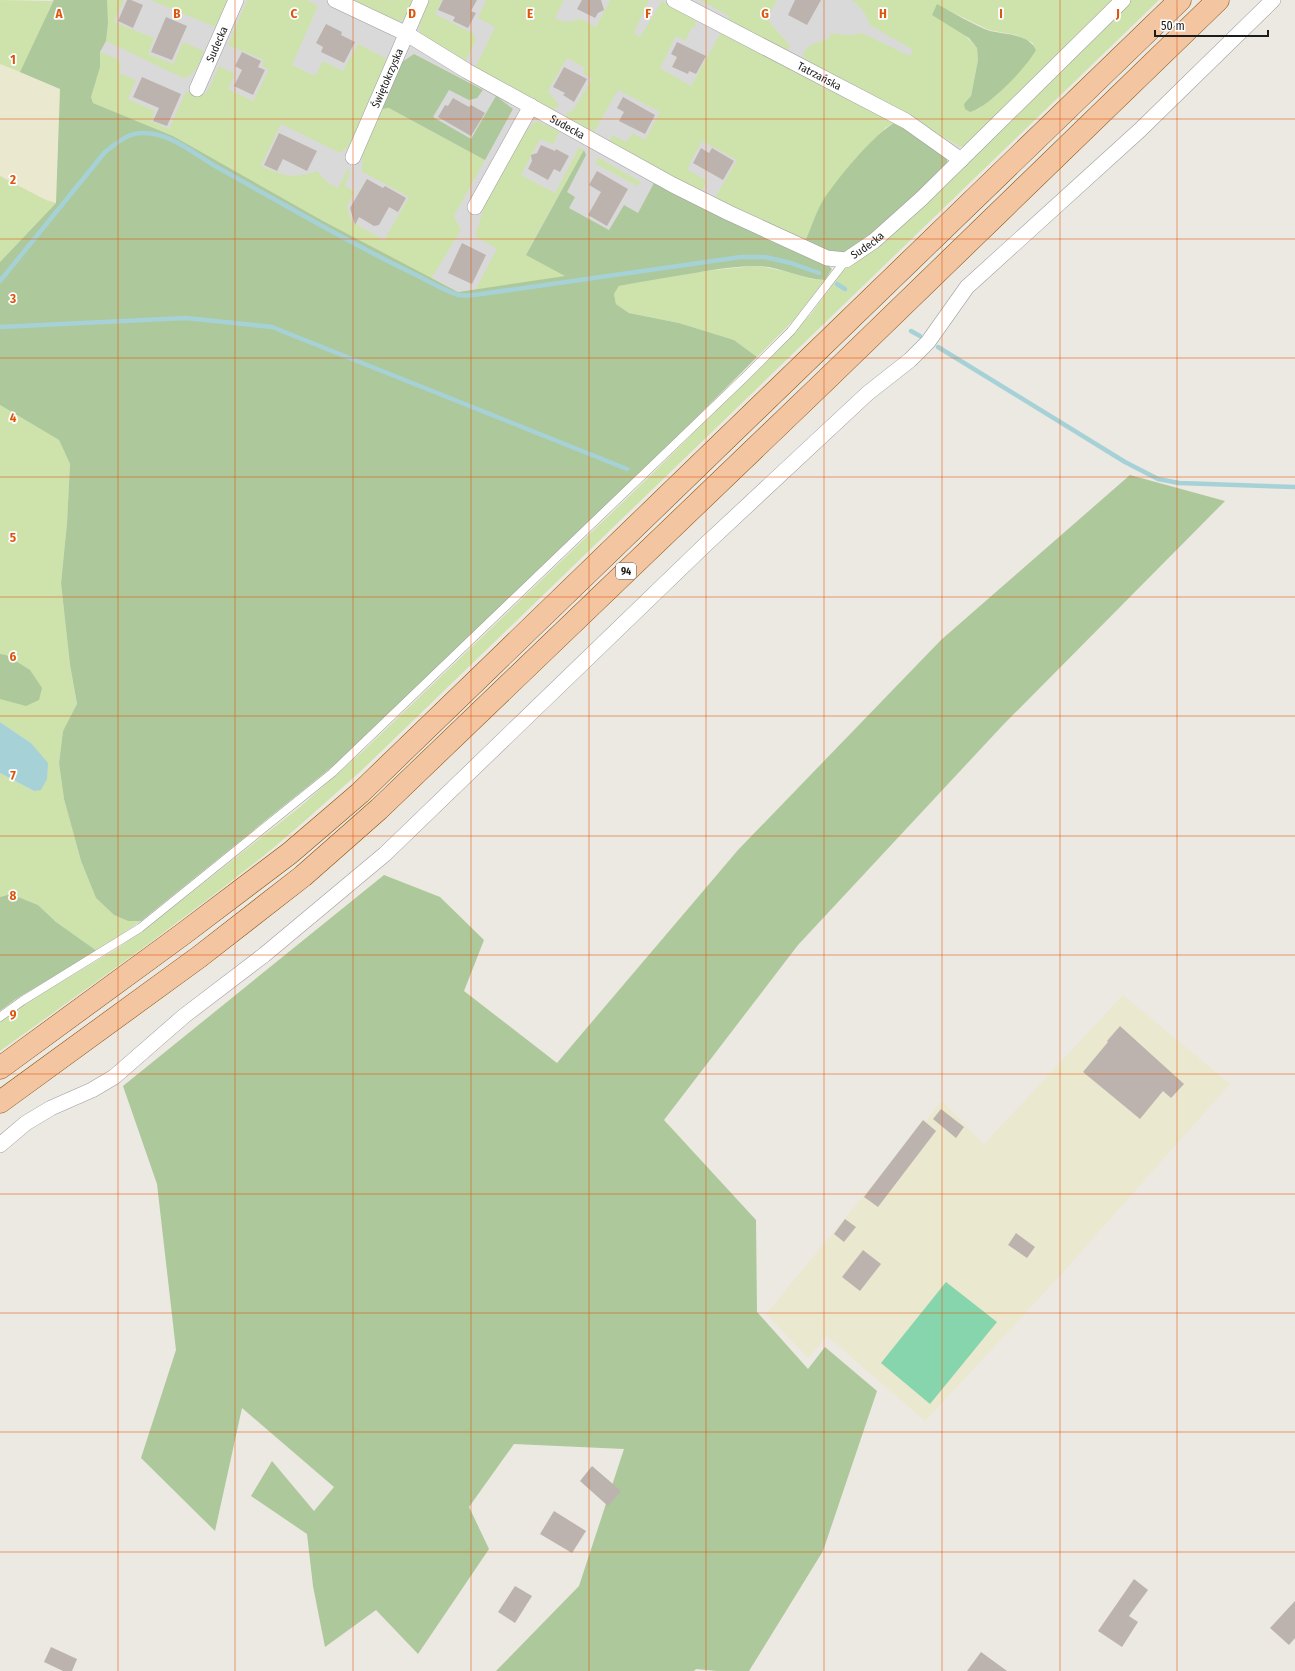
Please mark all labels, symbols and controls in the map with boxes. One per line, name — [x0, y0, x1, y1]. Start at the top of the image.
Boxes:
text: A — [54, 6, 63, 21]
text: B — [173, 6, 181, 21]
text: C — [291, 6, 298, 21]
text: D — [408, 6, 416, 21]
text: E — [527, 6, 533, 21]
text: F — [645, 6, 651, 21]
text: G — [761, 6, 769, 21]
text: H — [879, 6, 887, 21]
text: I — [999, 6, 1003, 21]
text: J — [1115, 6, 1120, 21]
scale bar — [1155, 12, 1268, 38]
text: 50 m — [1161, 19, 1185, 33]
street label: Sudecka — [204, 24, 231, 64]
street label: Świętokrzyska — [368, 47, 406, 110]
text: 1 — [10, 52, 16, 67]
street label: Tatrzańska — [795, 59, 843, 93]
street label: Sudecka — [548, 112, 587, 142]
text: 2 — [9, 172, 16, 187]
street label: Sudecka — [848, 229, 887, 262]
text: 3 — [9, 291, 16, 306]
text: 4 — [10, 410, 17, 425]
text: 5 — [10, 530, 16, 545]
road number: 94 — [616, 563, 636, 579]
text: 6 — [10, 649, 17, 664]
text: 7 — [10, 768, 16, 783]
text: 8 — [10, 888, 17, 903]
text: 9 — [10, 1007, 17, 1022]

